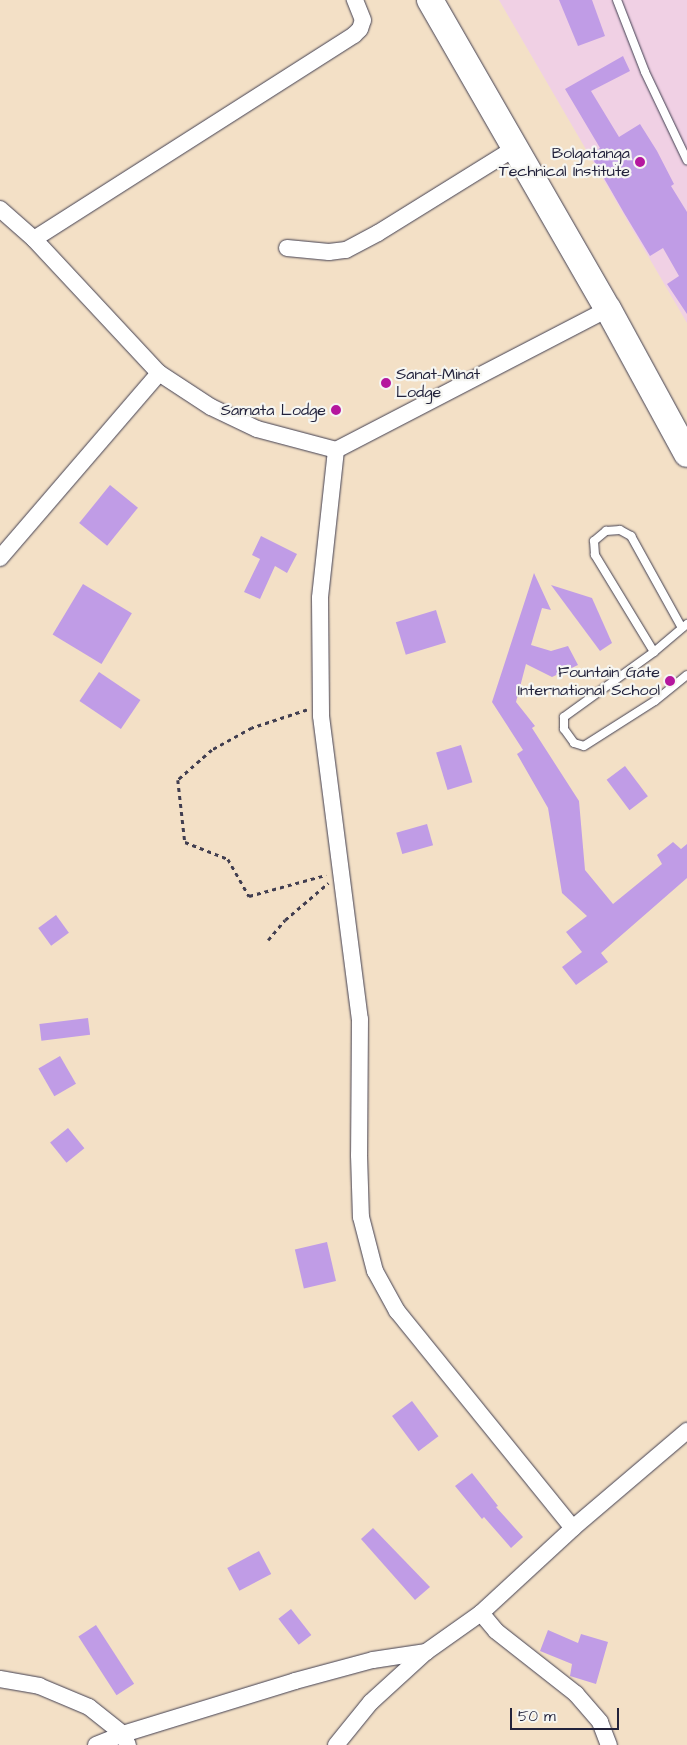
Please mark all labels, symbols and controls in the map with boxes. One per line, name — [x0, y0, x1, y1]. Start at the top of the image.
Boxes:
place label: Bolgatanga Technical Institute — [499, 143, 630, 181]
marker: Bolgatanga Technical Institute — [634, 156, 646, 168]
place label: Sanat-Minat Lodge — [396, 364, 480, 402]
marker: Sanat-Minat Lodge — [380, 377, 392, 389]
place label: Samata Lodge — [221, 400, 326, 420]
marker: Samata Lodge — [330, 404, 342, 416]
place label: Fountain Gate International School — [518, 662, 660, 700]
marker: Fountain Gate International School — [664, 675, 676, 687]
scale bar — [512, 1698, 621, 1730]
text: 50 m — [518, 1706, 556, 1727]

